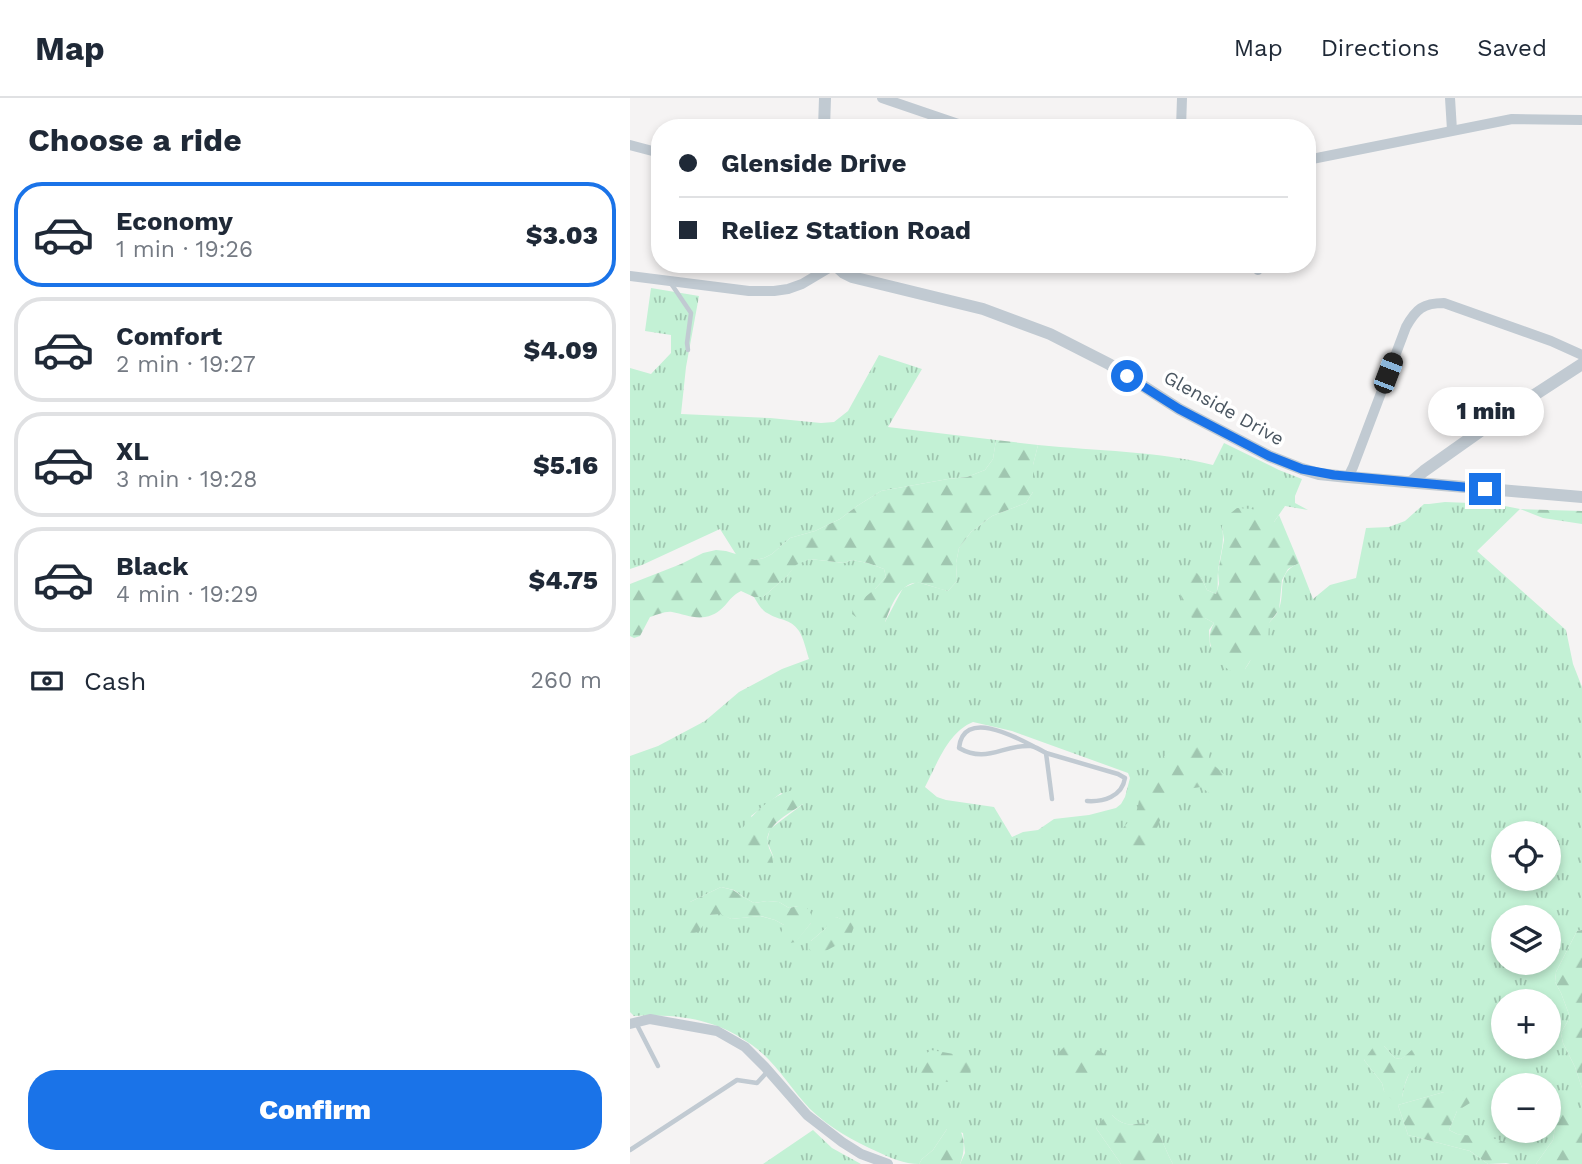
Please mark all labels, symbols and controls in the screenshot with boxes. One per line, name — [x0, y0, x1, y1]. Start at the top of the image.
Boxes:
text: Map — [35, 29, 105, 68]
text: Map — [1234, 34, 1283, 62]
text: Directions — [1321, 34, 1439, 62]
text: Saved — [1477, 34, 1547, 62]
text: Choose a ride — [28, 121, 242, 159]
text: Glenside Drive — [721, 148, 906, 178]
icon: car — [32, 203, 95, 266]
text: Economy — [116, 206, 233, 236]
text: Reliez Station Road — [721, 215, 971, 245]
text: $3.03 — [526, 220, 598, 250]
text: 1 min · 19:26 — [116, 236, 253, 263]
icon: car — [32, 318, 95, 381]
text: Comfort — [116, 321, 222, 351]
text: $4.09 — [523, 335, 598, 365]
car — [1371, 350, 1406, 396]
text: 2 min · 19:27 — [116, 351, 256, 378]
route start — [1111, 360, 1143, 392]
street label: Glenside Drive — [1160, 365, 1288, 451]
callout: 1 min — [1427, 388, 1543, 436]
text: 1 min — [1456, 398, 1516, 425]
icon: car — [32, 433, 95, 496]
text: XL — [116, 436, 149, 466]
text: $5.16 — [533, 450, 598, 480]
text: 3 min · 19:28 — [116, 466, 258, 493]
route end — [1469, 473, 1501, 505]
icon: car — [32, 548, 95, 611]
text: Black — [116, 551, 188, 581]
text: $4.75 — [529, 565, 598, 595]
text: 4 min · 19:29 — [116, 581, 258, 608]
icon: cash — [28, 662, 66, 700]
text: Cash — [84, 666, 146, 696]
text: 260 m — [531, 667, 602, 694]
map controls — [1491, 821, 1561, 1143]
button: locate — [1491, 821, 1561, 891]
button: layers — [1491, 905, 1561, 975]
button: + — [1491, 989, 1561, 1059]
button: Confirm — [28, 1070, 602, 1150]
button: − — [1491, 1073, 1561, 1143]

